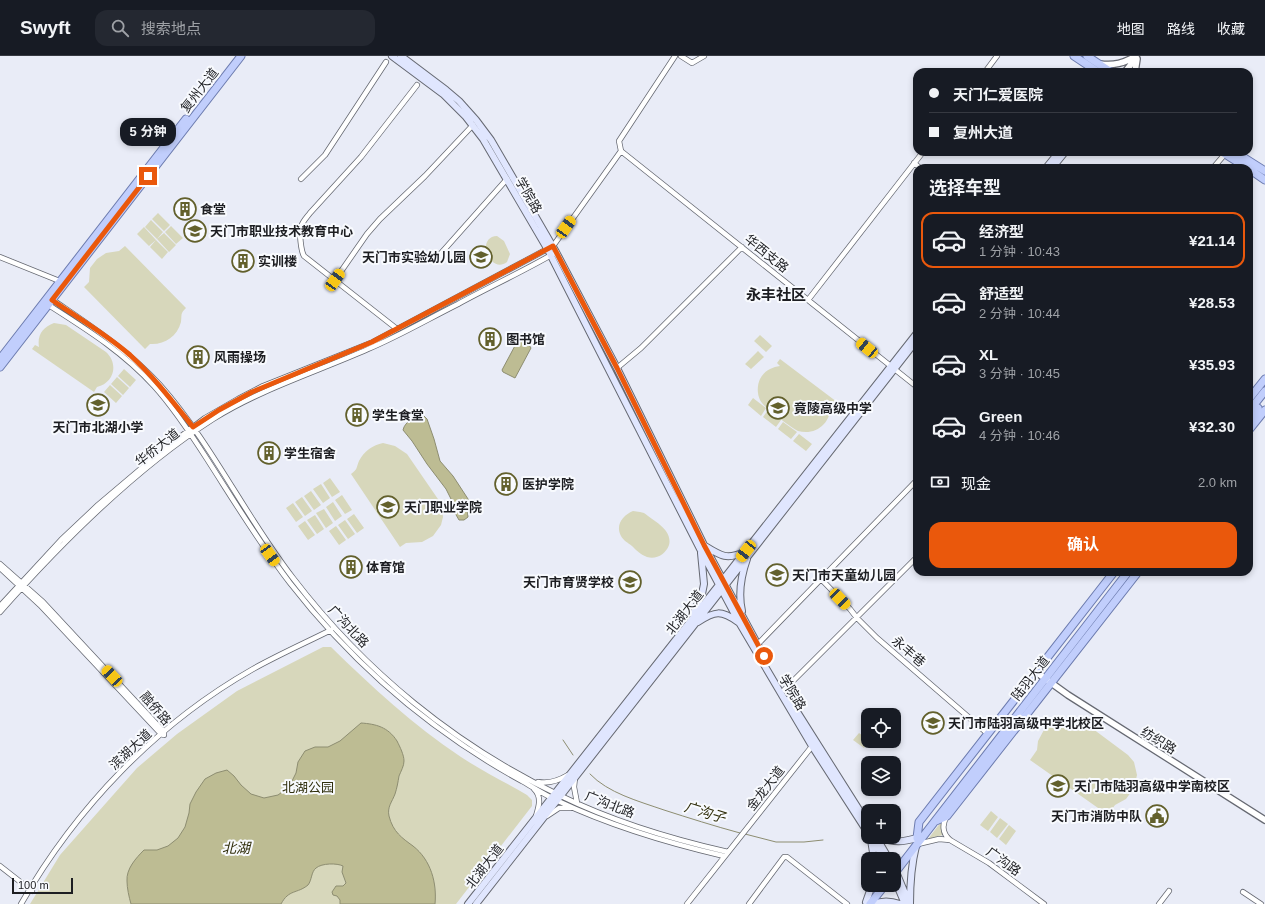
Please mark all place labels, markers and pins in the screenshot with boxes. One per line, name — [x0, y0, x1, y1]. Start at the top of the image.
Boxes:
building icon: 食堂 — [172, 196, 198, 222]
place label: 食堂 — [200, 202, 226, 217]
school or university icon: 天门市职业技术教育中心 — [182, 218, 208, 244]
place label: 天门市职业技术教育中心 — [210, 224, 353, 239]
school or university icon: 天门市实验幼儿园 — [468, 244, 494, 270]
building icon: 实训楼 — [230, 248, 256, 274]
place label: 天门市实验幼儿园 — [362, 250, 466, 265]
place label: 实训楼 — [258, 254, 297, 269]
building icon: 图书馆 — [477, 326, 503, 352]
place label: 图书馆 — [506, 332, 545, 347]
building icon: 风雨操场 — [185, 344, 211, 370]
place label: 风雨操场 — [214, 350, 266, 365]
school or university icon: 天门市北湖小学 — [85, 392, 111, 418]
school or university icon: 竟陵高级中学 — [765, 395, 791, 421]
place label: 竟陵高级中学 — [794, 401, 872, 416]
building icon: 学生食堂 — [344, 402, 370, 428]
place label: 学生食堂 — [372, 408, 424, 423]
place label: 天门市北湖小学 — [52, 420, 144, 435]
building icon: 学生宿舍 — [256, 440, 282, 466]
place label: 学生宿舍 — [284, 446, 336, 461]
building icon: 医护学院 — [493, 471, 519, 497]
place label: 医护学院 — [522, 477, 574, 492]
school or university icon: 天门职业学院 — [375, 494, 401, 520]
place label: 天门职业学院 — [404, 500, 482, 515]
building icon: 体育馆 — [338, 554, 364, 580]
place label: 体育馆 — [366, 560, 405, 575]
school or university icon: 天门市天童幼儿园 — [764, 562, 790, 588]
place label: 天门市天童幼儿园 — [792, 568, 896, 583]
school or university icon: 天门市育贤学校 — [617, 569, 643, 595]
place label: 天门市育贤学校 — [523, 575, 614, 590]
school or university icon: 天门市陆羽高级中学北校区 — [920, 710, 946, 736]
place label: 天门市陆羽高级中学北校区 — [948, 716, 1104, 731]
school or university icon: 天门市陆羽高级中学南校区 — [1045, 773, 1071, 799]
place label: 天门市陆羽高级中学南校区 — [1074, 779, 1230, 794]
public building icon: 天门市消防中队 — [1144, 803, 1170, 829]
place label: 天门市消防中队 — [1051, 809, 1142, 824]

